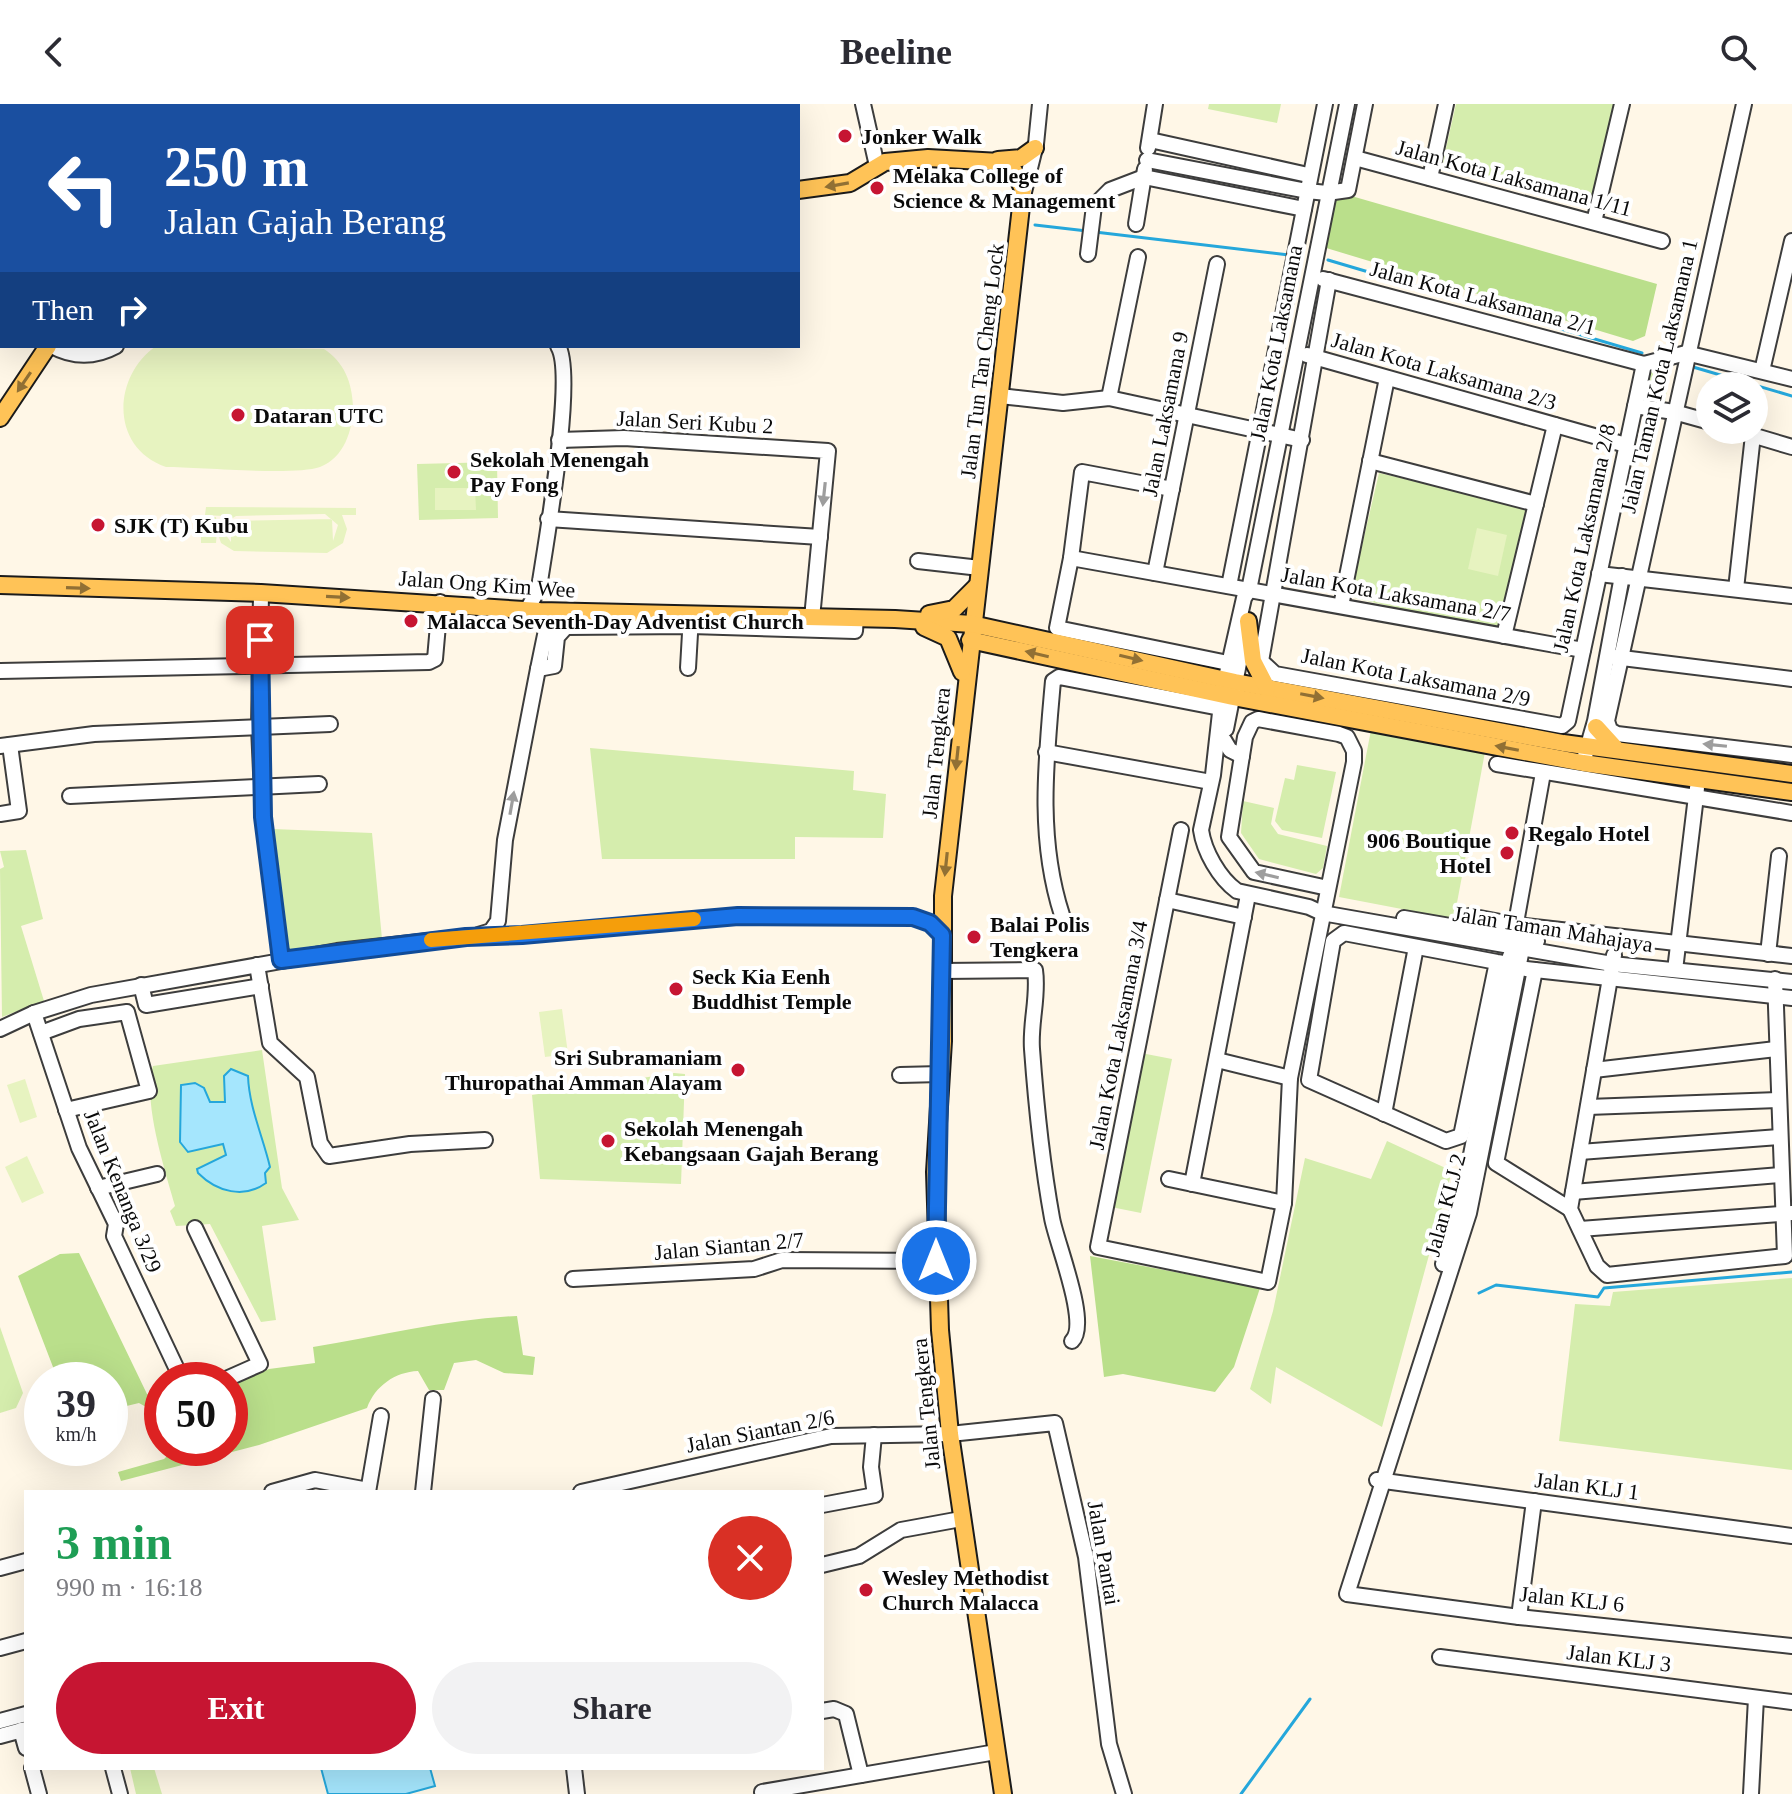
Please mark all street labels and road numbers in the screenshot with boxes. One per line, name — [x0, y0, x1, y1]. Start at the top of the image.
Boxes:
street label: Jalan Kota Laksamana 1/11 — [1393, 134, 1635, 222]
street label: Jalan Taman Kota Laksamana 1 — [1615, 237, 1703, 515]
street label: Jalan Tun Tan Cheng Lock — [955, 242, 1009, 480]
street label: Jalan Kota Laksamana — [1245, 243, 1307, 443]
street label: Jalan Kota Laksamana 2/1 — [1367, 256, 1599, 340]
street label: Jalan Kota Laksamana 2/3 — [1329, 327, 1559, 415]
street label: Jalan Laksamana 9 — [1137, 329, 1193, 499]
street label: Jalan Seri Kubu 2 — [616, 405, 774, 439]
street label: Jalan Kota Laksamana 2/8 — [1548, 422, 1620, 654]
street label: Jalan Kota Laksamana 2/7 — [1279, 561, 1513, 627]
street label: Jalan Ong Kim Wee — [398, 565, 576, 603]
street label: Jalan Kota Laksamana 2/9 — [1299, 643, 1533, 711]
street label: Jalan Tengkera — [917, 686, 955, 820]
street label: Jalan Taman Mahajaya — [1451, 901, 1655, 957]
street label: Jalan Kota Laksamana 3/4 — [1084, 918, 1152, 1152]
street label: Jalan Kenanga 3/29 — [79, 1106, 167, 1276]
street label: Jalan KLJ 2 — [1419, 1151, 1471, 1259]
street label: Jalan Siantan 2/7 — [653, 1227, 805, 1265]
street label: Jalan Tengkera — [907, 1337, 945, 1471]
street label: Jalan Siantan 2/6 — [684, 1404, 836, 1458]
street label: Jalan KLJ 1 — [1533, 1467, 1641, 1505]
street label: Jalan Pantai — [1083, 1499, 1125, 1607]
street label: Jalan KLJ 6 — [1518, 1581, 1626, 1617]
street label: Jalan KLJ 3 — [1565, 1639, 1673, 1677]

